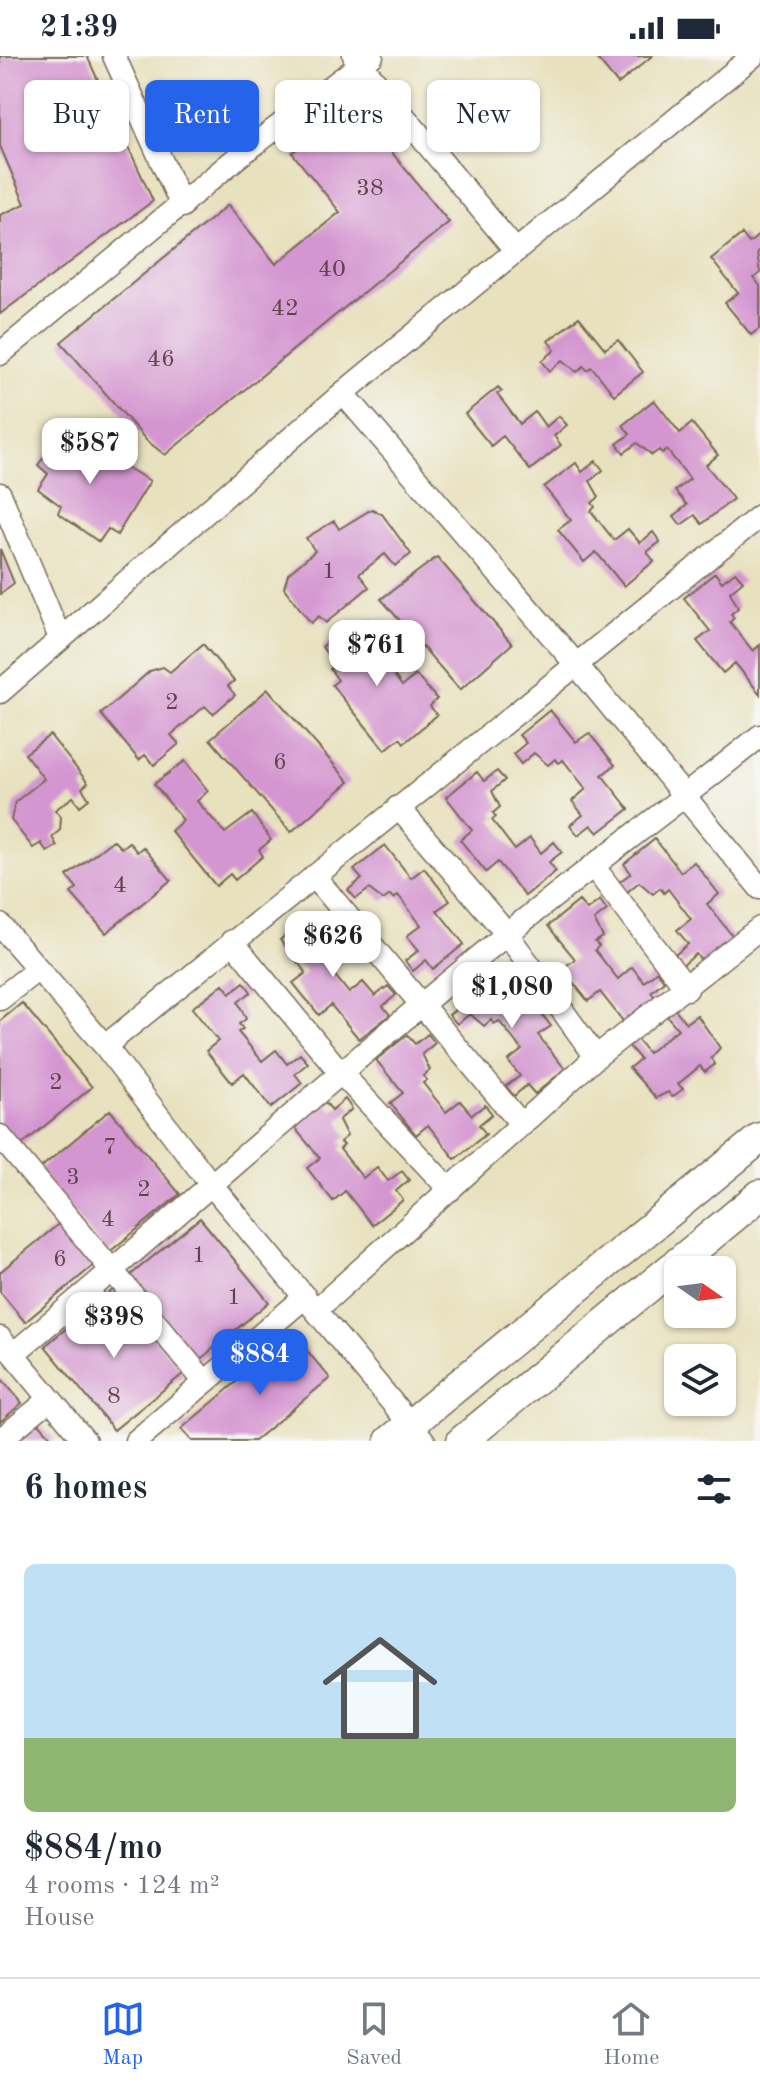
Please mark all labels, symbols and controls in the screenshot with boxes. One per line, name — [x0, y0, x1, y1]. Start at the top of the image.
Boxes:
text: 21:39 — [40, 13, 118, 43]
chip: Buy — [24, 80, 129, 152]
chip: Rent — [145, 80, 259, 152]
chip: Filters — [275, 80, 411, 152]
chip: New — [427, 80, 540, 152]
house number: 38 — [356, 177, 384, 201]
house number: 40 — [318, 258, 346, 282]
house number: 42 — [271, 297, 299, 321]
house number: 46 — [147, 348, 175, 372]
pin: $587 — [43, 418, 137, 486]
text: $587 — [60, 431, 120, 457]
house number: 1 — [322, 560, 336, 584]
pin: $761 — [330, 620, 424, 688]
text: $761 — [347, 633, 407, 659]
house number: 2 — [165, 691, 179, 715]
house number: 6 — [273, 751, 287, 775]
house number: 4 — [113, 874, 127, 898]
pin: $626 — [286, 911, 380, 979]
text: $626 — [303, 924, 363, 950]
pin: $1,080 — [447, 962, 577, 1030]
text: $1,080 — [471, 975, 553, 1001]
house number: 2 — [49, 1071, 63, 1095]
house number: 7 — [103, 1136, 117, 1160]
house number: 3 — [66, 1166, 80, 1190]
house number: 2 — [137, 1178, 151, 1202]
house number: 4 — [101, 1208, 115, 1232]
house number: 1 — [192, 1244, 206, 1268]
house number: 6 — [53, 1248, 67, 1272]
north arrow — [664, 1256, 736, 1328]
map controls — [664, 1256, 736, 1416]
house number: 1 — [227, 1286, 241, 1310]
pin: $398 — [67, 1292, 161, 1360]
text: $398 — [84, 1305, 144, 1331]
pin: $884 — [213, 1329, 307, 1397]
text: $884 — [230, 1342, 290, 1368]
button: layers — [664, 1344, 736, 1416]
house number: 8 — [107, 1385, 121, 1409]
icon: filters — [692, 1467, 736, 1511]
text: 6 homes — [24, 1472, 147, 1506]
icon: home — [308, 1616, 452, 1760]
text: $884/mo — [24, 1832, 163, 1866]
text: 4 rooms · 124 m² — [24, 1873, 220, 1899]
text: House — [24, 1905, 95, 1931]
tab: Map — [101, 1997, 145, 2072]
tab: Saved — [346, 1997, 402, 2072]
tab: Home — [603, 1997, 659, 2072]

